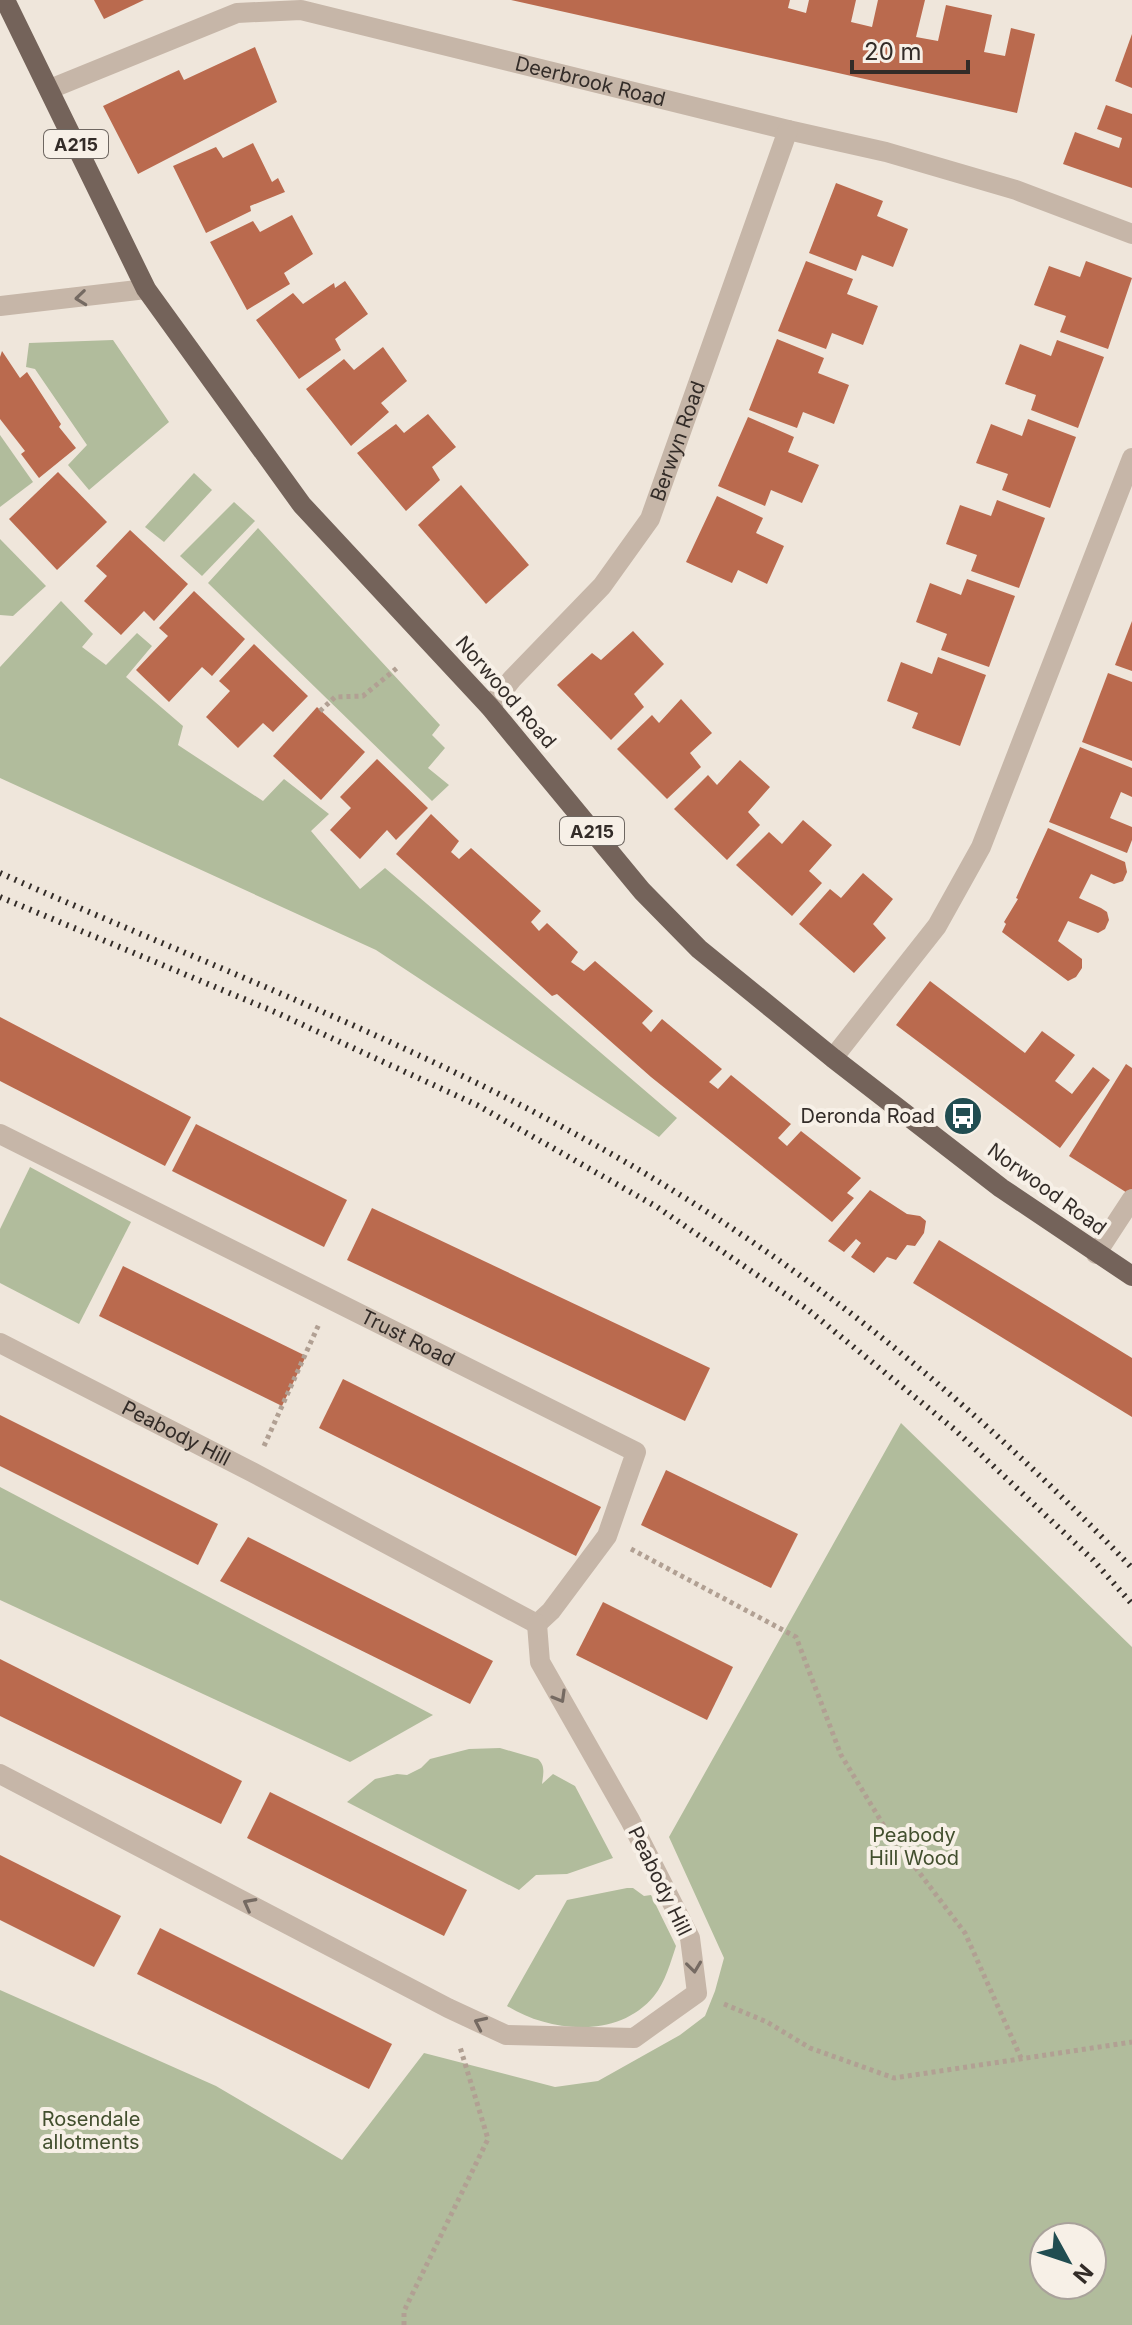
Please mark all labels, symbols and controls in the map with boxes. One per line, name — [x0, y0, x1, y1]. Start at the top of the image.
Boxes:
scale bar — [852, 24, 968, 74]
text: 20 m — [864, 37, 922, 66]
street label: Deerbrook Road — [513, 51, 668, 111]
road number: A215 — [44, 130, 108, 158]
one-way arrow — [74, 289, 87, 306]
street label: Berwyn Road — [645, 378, 710, 504]
street label: Norwood Road — [451, 631, 561, 753]
road number: A215 — [560, 817, 624, 845]
bus stop icon: Deronda Road — [942, 1095, 984, 1137]
place label: Deronda Road — [801, 1104, 935, 1128]
street label: Norwood Road — [983, 1138, 1111, 1240]
street label: Trust Road — [357, 1304, 459, 1371]
street label: Peabody Hill — [118, 1396, 235, 1471]
one-way arrow — [550, 1688, 566, 1703]
street label: Peabody Hill — [623, 1822, 697, 1940]
park label: Peabody Hill Wood — [869, 1823, 959, 1870]
one-way arrow — [243, 1898, 257, 1913]
one-way arrow — [685, 1961, 702, 1974]
one-way arrow — [474, 2017, 488, 2033]
park label: Rosendale allotments — [42, 2107, 140, 2154]
north arrow — [1028, 2221, 1108, 2301]
text: N — [1068, 2259, 1099, 2289]

